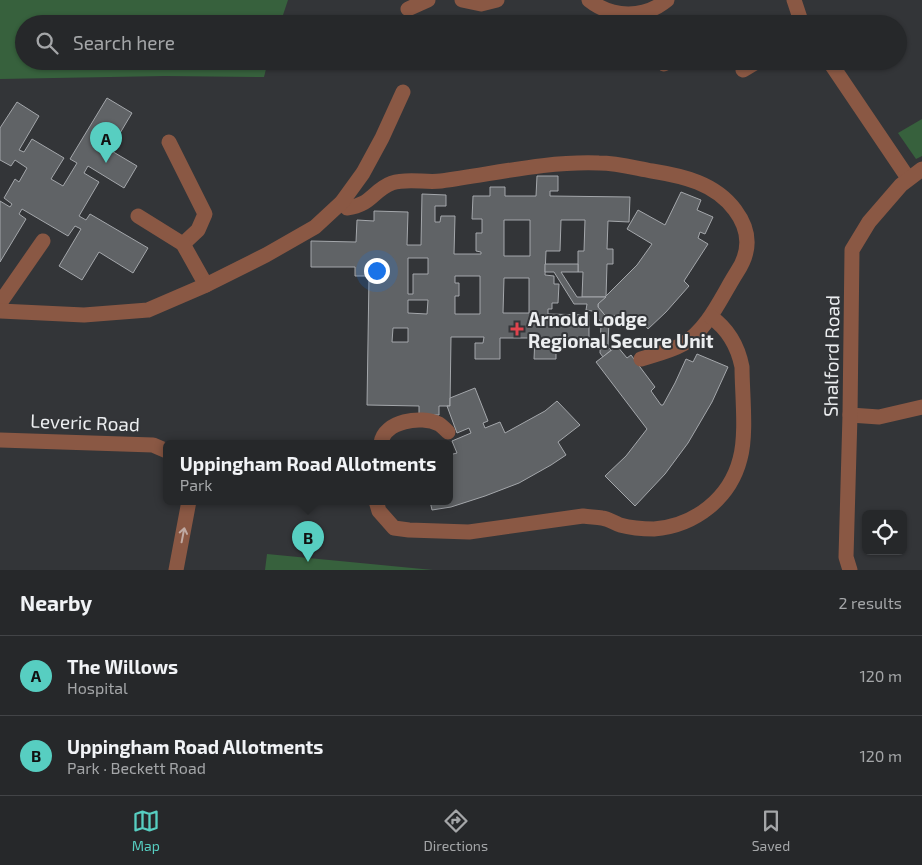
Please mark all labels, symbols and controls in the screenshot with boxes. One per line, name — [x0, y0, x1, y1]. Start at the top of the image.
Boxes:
search box — [15, 15, 907, 70]
icon: search — [33, 29, 61, 57]
text: Search here — [73, 31, 175, 54]
pin: A — [90, 122, 122, 163]
your location — [364, 258, 390, 284]
street label: Shalford Road — [818, 295, 844, 417]
place label: Arnold Lodge Regional Secure Unit — [528, 307, 714, 352]
marker: Arnold Lodge Regional Secure Unit — [510, 322, 524, 336]
street label: Leveric Road — [30, 409, 140, 435]
popup — [163, 440, 453, 505]
text: Uppingham Road Allotments — [180, 452, 436, 475]
text: Park — [180, 475, 213, 494]
map controls — [862, 510, 907, 555]
button: locate — [862, 510, 907, 555]
pin: B — [292, 521, 324, 562]
one-way arrow — [179, 528, 188, 544]
text: Nearby — [20, 590, 92, 615]
text: 2 results — [839, 593, 902, 612]
text: The Willows — [67, 655, 178, 678]
text: A — [31, 666, 41, 685]
text: 120 m — [859, 666, 902, 685]
text: Hospital — [67, 678, 128, 697]
text: Uppingham Road Allotments — [67, 735, 323, 758]
text: B — [31, 746, 41, 765]
text: 120 m — [859, 746, 902, 765]
text: Park · Beckett Road — [67, 758, 206, 777]
tab: Map — [132, 807, 160, 854]
tab: Directions — [424, 807, 488, 854]
tab: Saved — [752, 807, 790, 854]

